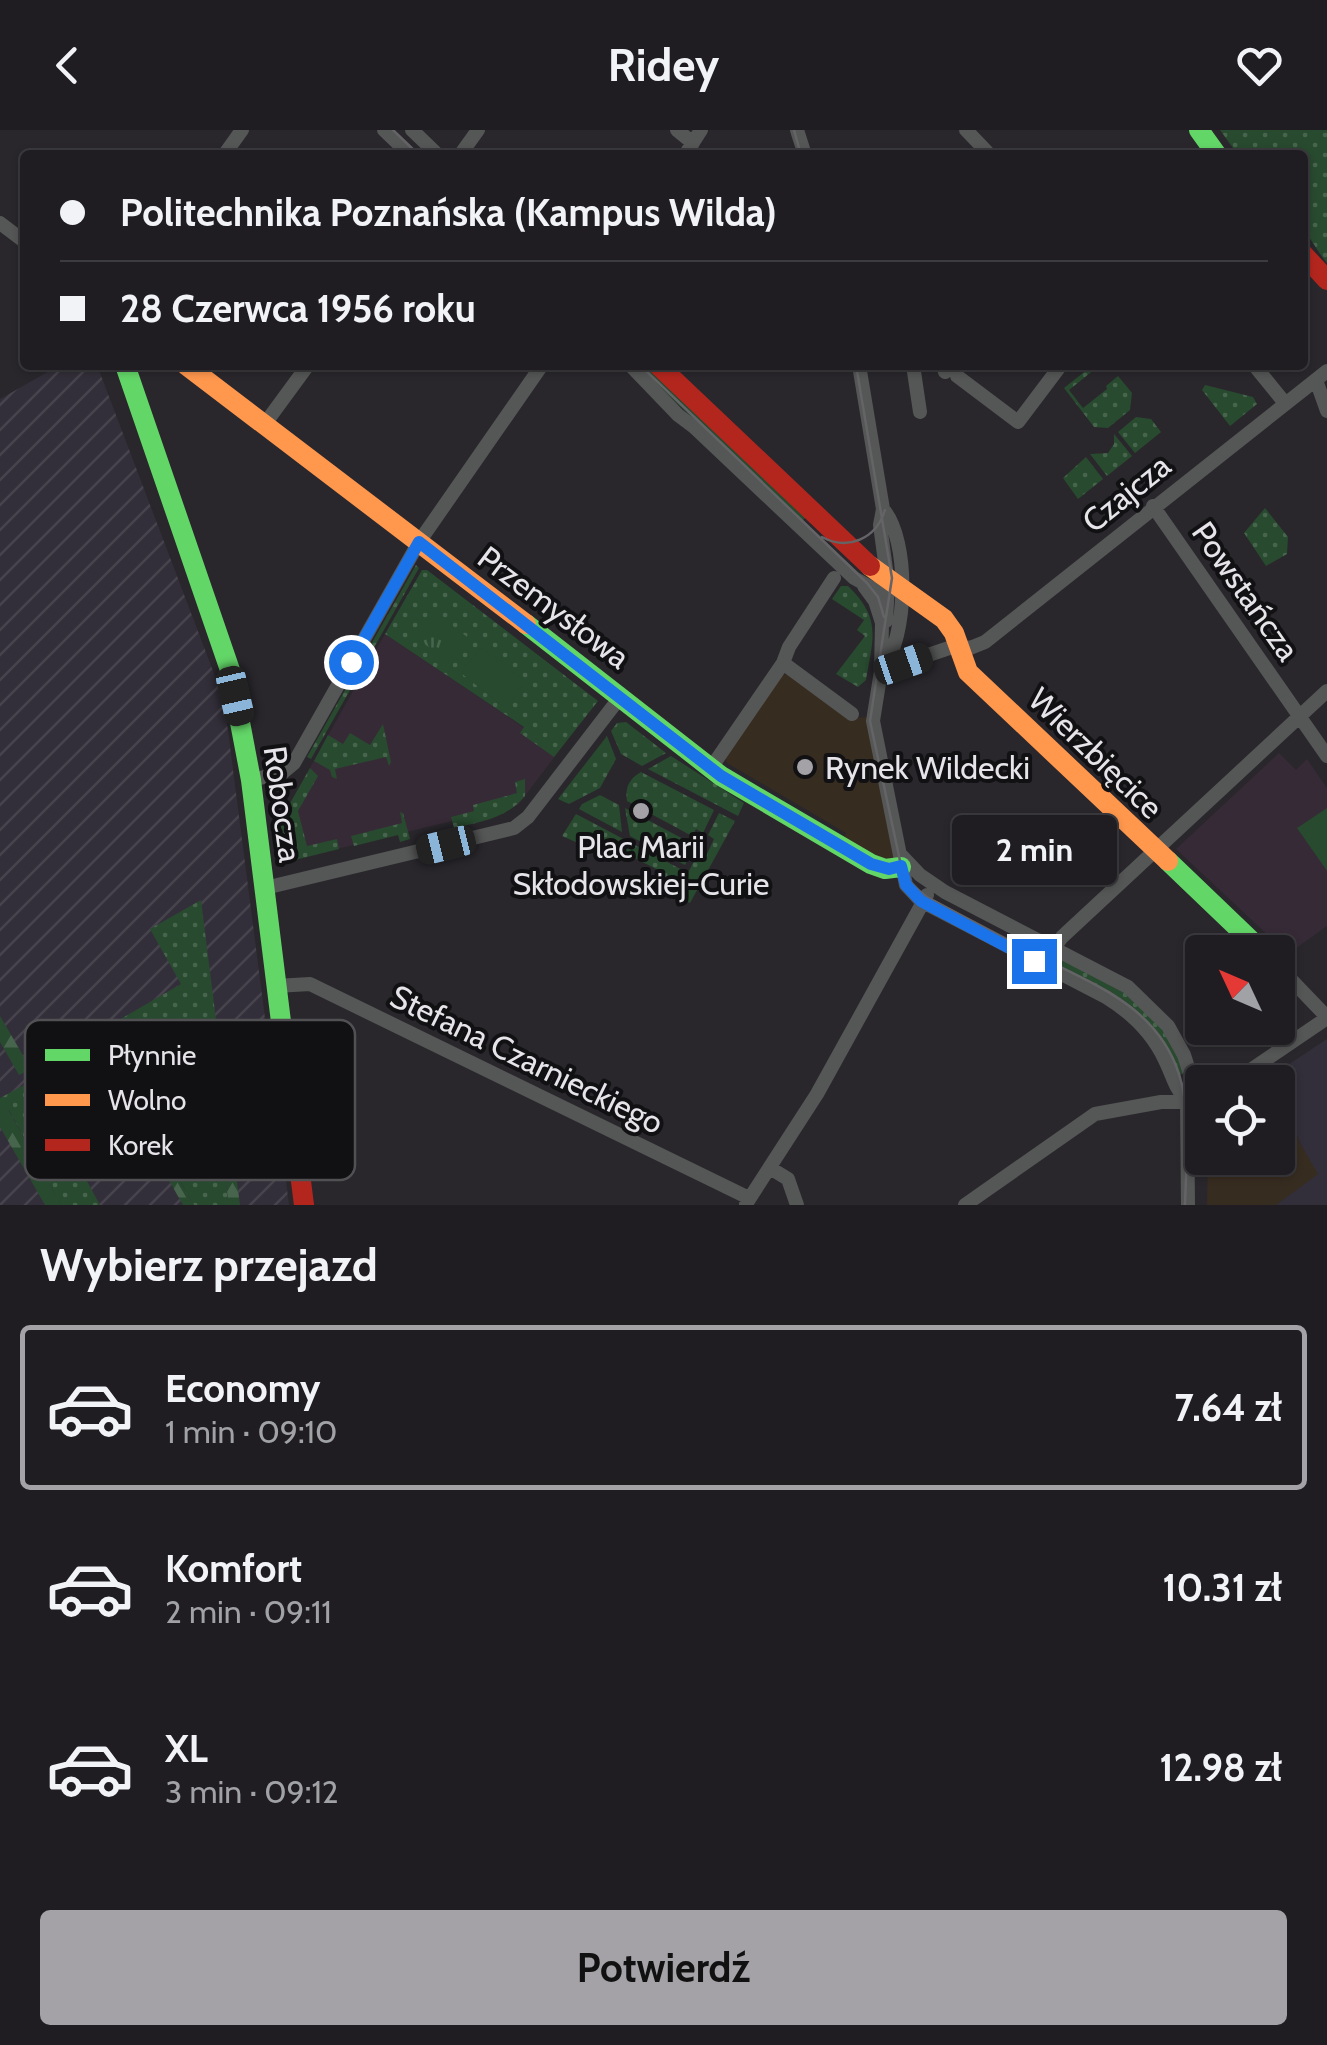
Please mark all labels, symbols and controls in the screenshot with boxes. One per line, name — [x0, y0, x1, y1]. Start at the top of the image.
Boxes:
icon: back — [40, 38, 95, 93]
text: Ridey — [608, 38, 719, 92]
icon: heart — [1232, 38, 1287, 93]
text: Politechnika Poznańska (Kampus Wilda) — [120, 189, 777, 236]
text: 28 Czerwca 1956 roku — [120, 285, 476, 332]
street label: Czajcza — [1074, 445, 1178, 540]
street label: Powstańcza — [1184, 514, 1308, 669]
street label: Przemysłowa — [471, 537, 638, 677]
route start — [329, 640, 374, 685]
car — [870, 640, 936, 688]
car — [214, 663, 256, 729]
street label: Wierzbięcice — [1021, 679, 1171, 827]
street label: Robocza — [256, 744, 311, 865]
place label: Rynek Wildecki — [825, 748, 1030, 787]
marker: Rynek Wildecki — [794, 756, 816, 778]
marker: Plac Marii Skłodowskiej-Curie — [630, 800, 652, 822]
callout: 2 min — [952, 816, 1116, 886]
car — [413, 823, 479, 867]
place label: Plac Marii Skłodowskiej-Curie — [513, 827, 769, 903]
text: 2 min — [996, 830, 1073, 869]
north arrow — [1185, 935, 1295, 1045]
map controls — [1185, 935, 1295, 1175]
route end — [1012, 939, 1057, 984]
street label: Stefana Czarnieckiego — [384, 976, 670, 1142]
legend — [25, 1020, 355, 1180]
text: Płynnie — [108, 1038, 196, 1072]
button: locate — [1185, 1065, 1295, 1175]
text: Wolno — [108, 1083, 186, 1117]
text: Korek — [108, 1128, 174, 1162]
text: Wybierz przejazd — [40, 1238, 378, 1292]
icon: car — [45, 1363, 135, 1453]
text: Economy — [165, 1365, 320, 1412]
text: 7.64 zł — [1174, 1384, 1282, 1431]
text: 1 min · 09:10 — [165, 1412, 337, 1451]
icon: car — [45, 1543, 135, 1633]
text: Komfort — [165, 1545, 302, 1592]
text: 10.31 zł — [1162, 1564, 1282, 1611]
text: 2 min · 09:11 — [165, 1592, 332, 1631]
icon: car — [45, 1723, 135, 1813]
text: XL — [165, 1725, 208, 1772]
text: 12.98 zł — [1159, 1744, 1282, 1791]
text: 3 min · 09:12 — [165, 1772, 339, 1811]
button: Potwierdź — [40, 1910, 1287, 2025]

